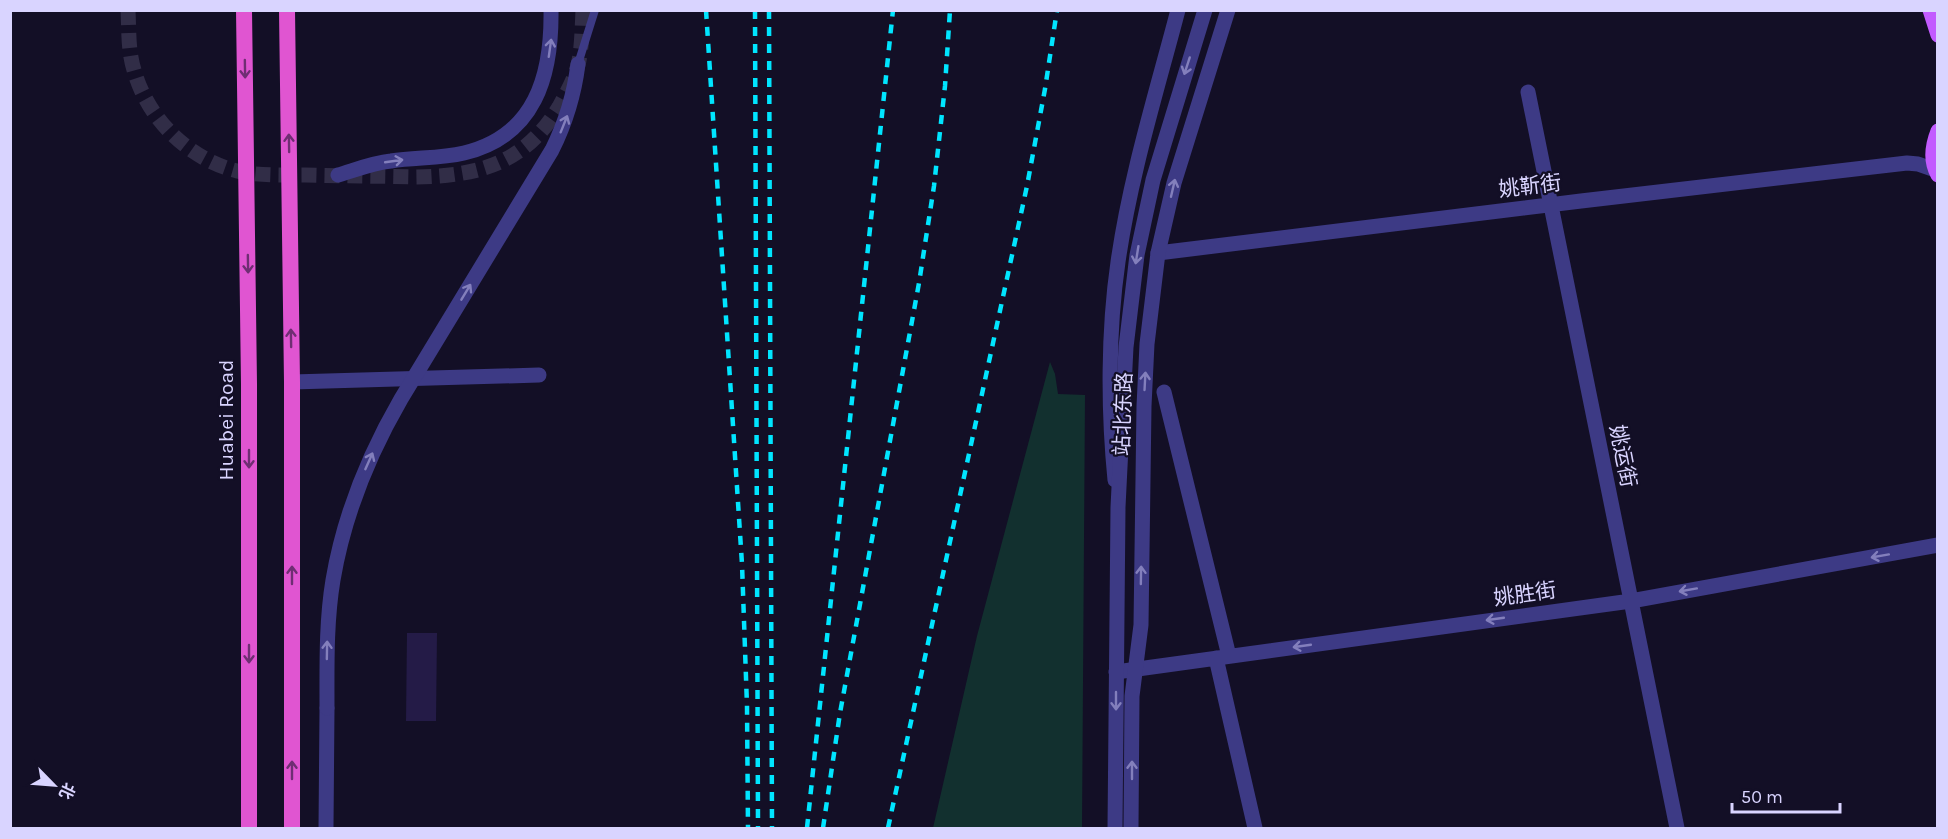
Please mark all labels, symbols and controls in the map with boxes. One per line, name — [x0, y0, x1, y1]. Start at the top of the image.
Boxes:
one-way arrow — [544, 39, 555, 59]
one-way arrow — [1181, 56, 1192, 75]
one-way arrow — [239, 58, 251, 78]
one-way arrow — [559, 115, 570, 134]
one-way arrow — [283, 134, 295, 154]
one-way arrow — [384, 155, 403, 166]
street label: 姚靳街 — [1497, 170, 1563, 202]
one-way arrow — [1167, 179, 1179, 198]
one-way arrow — [1132, 244, 1143, 264]
one-way arrow — [242, 253, 253, 273]
one-way arrow — [460, 284, 472, 301]
one-way arrow — [285, 329, 297, 349]
street label: Huabei Road — [214, 359, 238, 481]
one-way arrow — [1140, 371, 1151, 391]
street label: 站北东路 — [1110, 372, 1136, 456]
street label: 姚运街 — [1605, 423, 1641, 489]
one-way arrow — [243, 448, 255, 468]
one-way arrow — [363, 452, 375, 470]
one-way arrow — [1871, 550, 1890, 561]
one-way arrow — [286, 566, 298, 586]
one-way arrow — [1135, 566, 1147, 586]
street label: 姚胜街 — [1492, 578, 1558, 610]
one-way arrow — [1679, 585, 1698, 596]
one-way arrow — [1486, 614, 1506, 625]
one-way arrow — [322, 641, 333, 660]
one-way arrow — [1293, 641, 1313, 652]
one-way arrow — [243, 643, 255, 663]
one-way arrow — [1110, 690, 1122, 710]
north arrow — [24, 755, 84, 815]
one-way arrow — [286, 761, 298, 781]
one-way arrow — [1126, 761, 1138, 781]
scale bar — [1732, 776, 1840, 814]
text: 北 — [55, 780, 79, 802]
text: 50 m — [1741, 786, 1783, 808]

